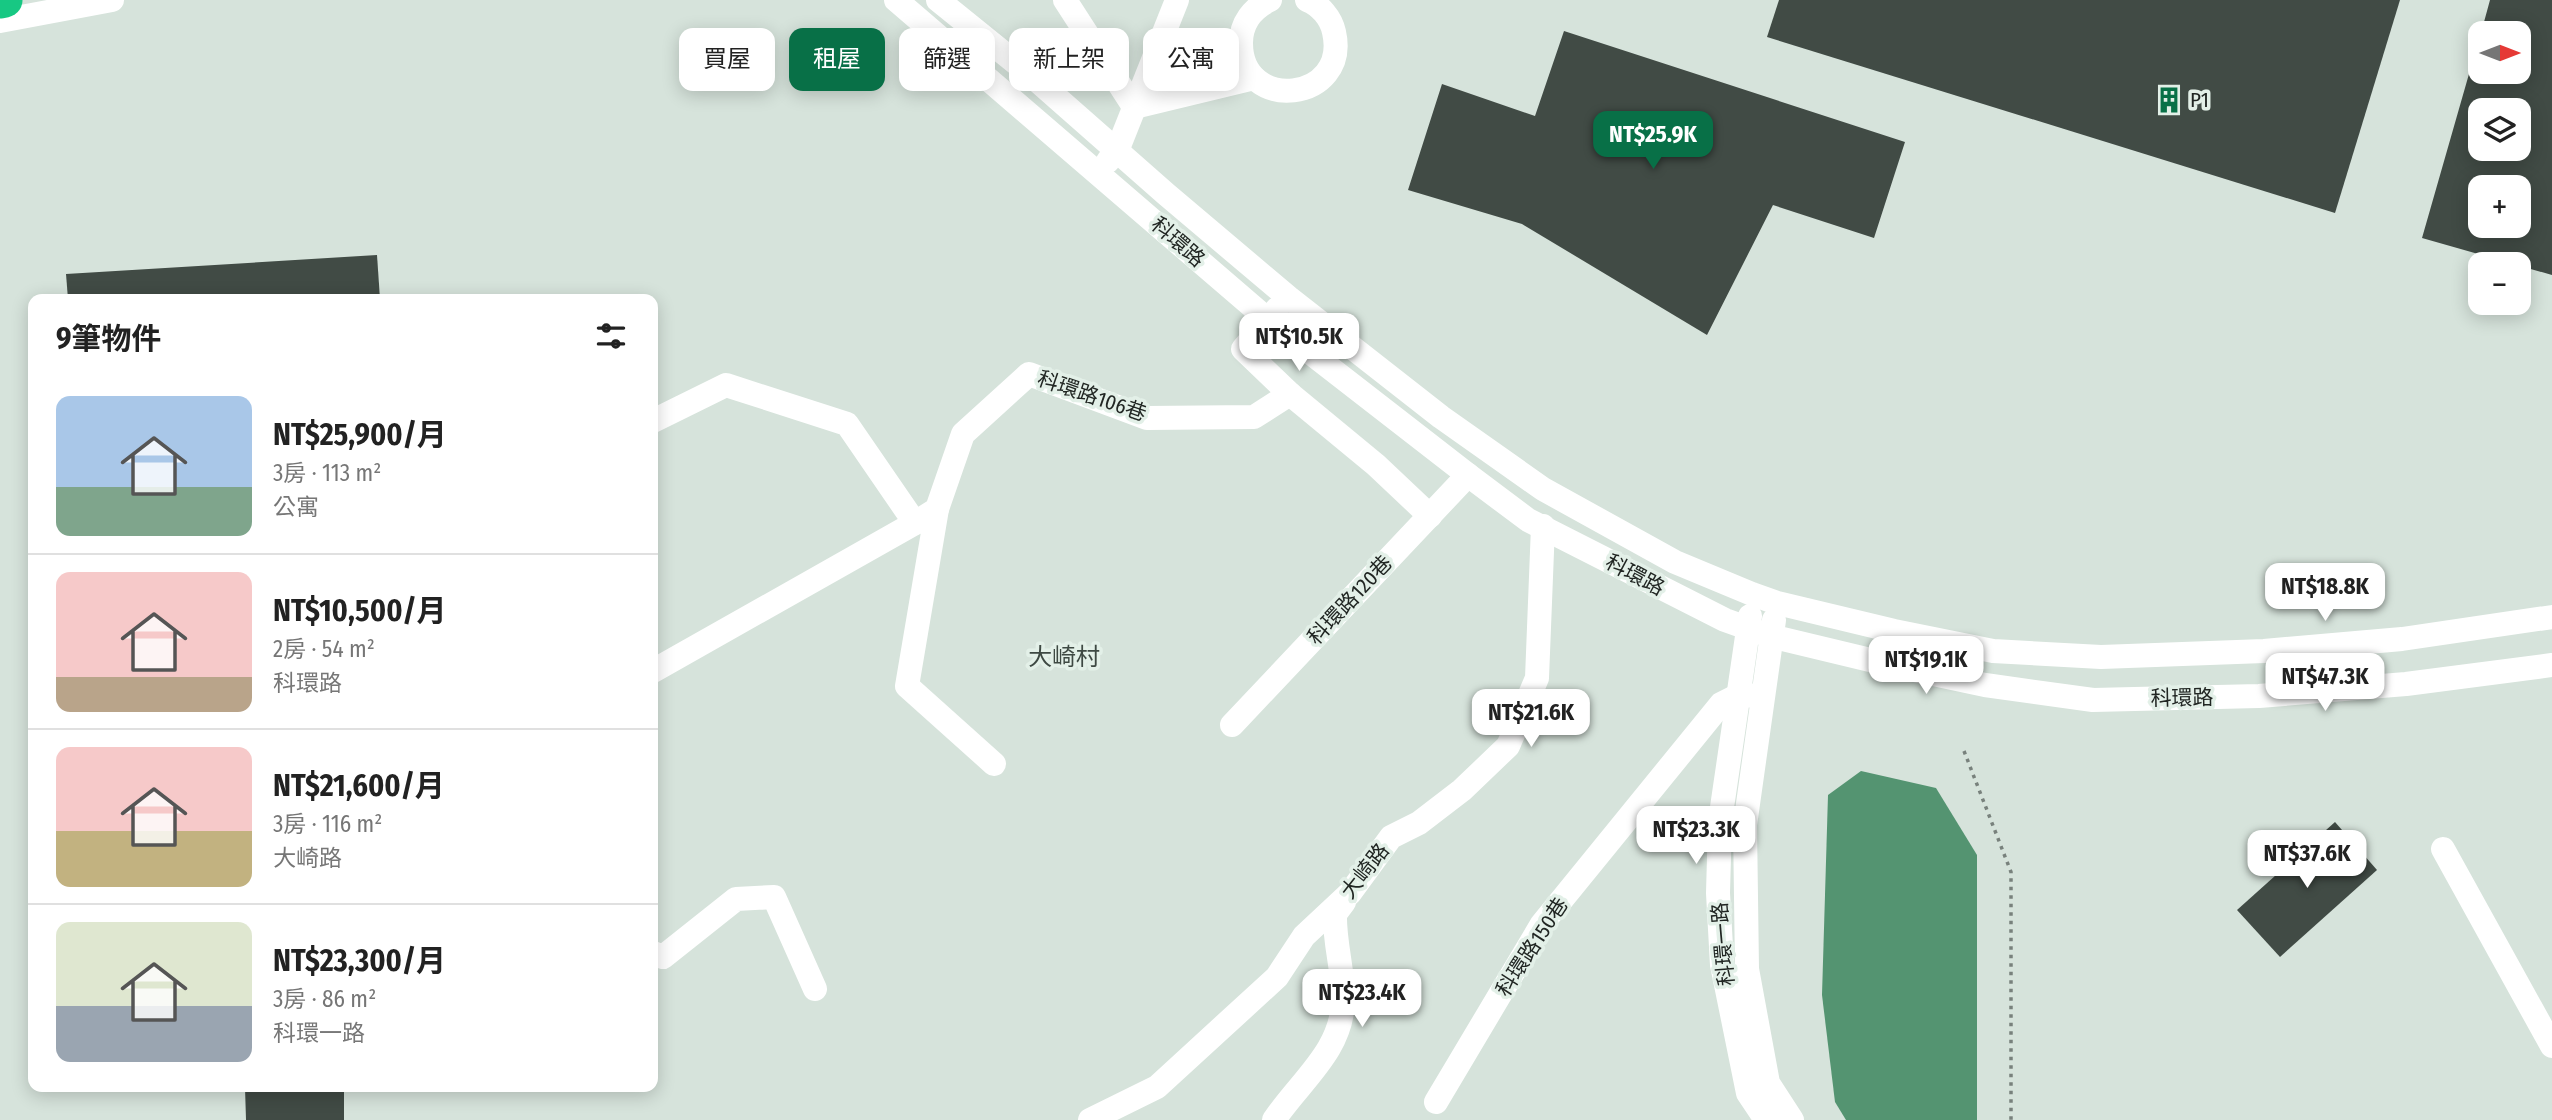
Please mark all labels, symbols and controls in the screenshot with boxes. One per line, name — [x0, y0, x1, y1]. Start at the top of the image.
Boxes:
north arrow — [2468, 21, 2530, 84]
map controls — [2468, 21, 2531, 315]
chip: 買屋 — [679, 28, 775, 91]
chip: 租屋 — [789, 28, 885, 91]
chip: 篩選 — [899, 28, 995, 91]
chip: 新上架 — [1009, 28, 1129, 91]
chip: 公寓 — [1143, 28, 1239, 91]
building icon: P1 — [2154, 85, 2184, 115]
place label: P1 — [2190, 87, 2209, 113]
button: layers — [2468, 98, 2531, 161]
pin: NT$25.9K — [1581, 111, 1725, 171]
text: NT$25.9K — [1609, 120, 1697, 148]
button: + — [2468, 175, 2531, 238]
street label: 科環路 — [1146, 212, 1210, 272]
button: − — [2468, 252, 2531, 315]
pin: NT$10.5K — [1227, 314, 1371, 373]
icon: filters — [592, 317, 630, 355]
text: 9筆物件 — [56, 321, 162, 357]
text: NT$10.5K — [1255, 322, 1343, 350]
street label: 科環路106巷 — [1034, 365, 1150, 427]
text: NT$25,900/月 — [273, 417, 447, 453]
icon: home — [112, 424, 196, 508]
text: 3房 · 113 m² — [273, 459, 381, 487]
text: 公寓 — [273, 493, 319, 521]
street label: 科環路 — [1601, 549, 1669, 601]
street label: 科環路120巷 — [1302, 550, 1398, 650]
pin: NT$18.8K — [2253, 564, 2397, 623]
text: NT$18.8K — [2281, 572, 2369, 600]
text: NT$10,500/月 — [273, 593, 447, 629]
icon: home — [112, 600, 196, 684]
text: 2房 · 54 m² — [273, 635, 375, 663]
pin: NT$19.1K — [1854, 636, 1998, 696]
district label: 大崎村 — [1028, 643, 1100, 671]
text: NT$19.1K — [1885, 645, 1967, 673]
pin: NT$47.3K — [2253, 654, 2397, 713]
text: NT$47.3K — [2281, 662, 2369, 690]
text: 科環路 — [273, 669, 342, 697]
street label: 科環路 — [2150, 684, 2214, 712]
pin: NT$21.6K — [1459, 690, 1603, 749]
text: NT$21.6K — [1488, 698, 1574, 726]
text: NT$21,600/月 — [273, 768, 445, 804]
icon: home — [112, 775, 196, 859]
pin: NT$23.3K — [1624, 806, 1768, 866]
text: 3房 · 116 m² — [273, 810, 382, 838]
text: NT$23.3K — [1652, 815, 1740, 843]
pin: NT$37.6K — [2235, 830, 2379, 890]
street label: 大崎路 — [1335, 838, 1395, 904]
text: NT$37.6K — [2263, 839, 2351, 867]
text: 大崎路 — [273, 844, 342, 872]
street label: 科環路150巷 — [1490, 893, 1574, 1001]
street label: 科環一路 — [1706, 901, 1740, 987]
text: NT$23,300/月 — [273, 943, 446, 979]
icon: home — [112, 950, 196, 1034]
pin: NT$23.4K — [1290, 970, 1434, 1029]
text: NT$23.4K — [1318, 978, 1406, 1006]
text: 3房 · 86 m² — [273, 985, 376, 1013]
text: 科環一路 — [273, 1019, 365, 1047]

